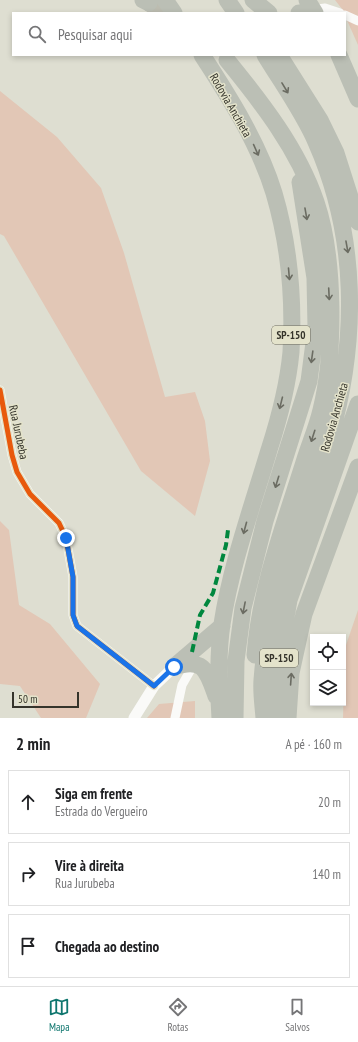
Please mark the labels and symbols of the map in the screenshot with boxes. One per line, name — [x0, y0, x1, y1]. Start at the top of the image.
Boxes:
street label: Rodovia Anchieta — [207, 70, 255, 140]
one-way arrow — [281, 82, 289, 94]
one-way arrow — [253, 143, 260, 155]
one-way arrow — [302, 207, 310, 220]
one-way arrow — [343, 240, 351, 253]
one-way arrow — [285, 267, 293, 280]
one-way arrow — [326, 287, 333, 300]
road number: SP-150 — [272, 326, 310, 344]
one-way arrow — [308, 350, 316, 363]
street label: Rodovia Anchieta — [317, 381, 351, 453]
one-way arrow — [277, 397, 284, 410]
street label: Rua Jurubeba — [6, 403, 32, 461]
one-way arrow — [308, 430, 316, 442]
one-way arrow — [273, 475, 280, 488]
one-way arrow — [241, 522, 249, 535]
route end — [57, 529, 75, 547]
one-way arrow — [239, 601, 247, 614]
road number: SP-150 — [260, 649, 298, 667]
route start — [165, 658, 183, 676]
one-way arrow — [287, 673, 294, 686]
scale bar — [12, 690, 79, 709]

